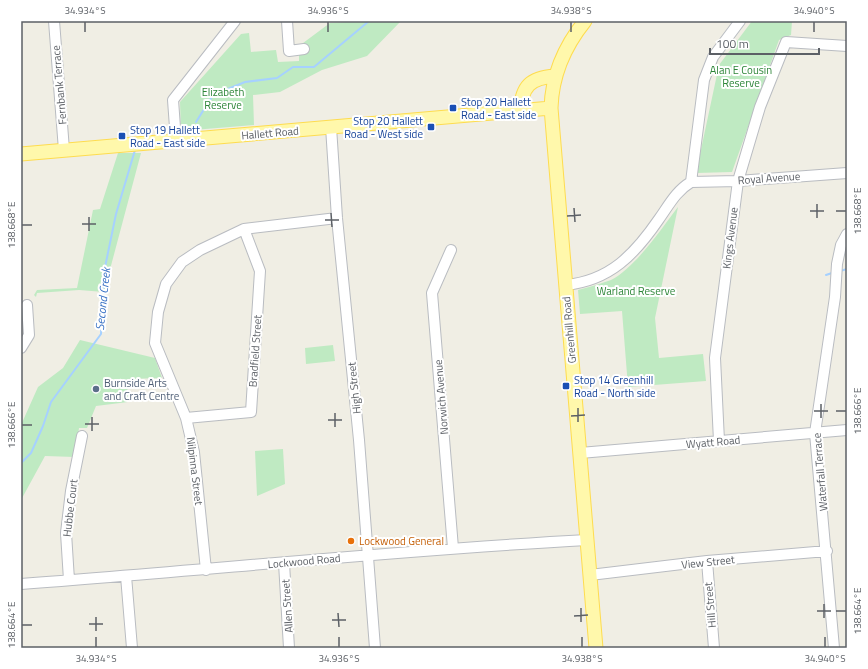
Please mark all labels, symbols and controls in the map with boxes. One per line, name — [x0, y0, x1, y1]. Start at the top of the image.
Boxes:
text: 34.934°S — [64, 3, 106, 18]
text: 34.936°S — [307, 3, 349, 18]
text: 34.938°S — [550, 3, 592, 18]
text: 34.940°S — [793, 3, 835, 18]
scale bar — [710, 30, 819, 56]
text: 100 m — [716, 34, 749, 53]
street label: Fernbank Terrace — [48, 44, 70, 125]
park label: Alan E Cousin Reserve — [710, 62, 772, 91]
park label: Elizabeth Reserve — [202, 84, 244, 113]
place label: Stop 20 Hallett Road - East side — [461, 94, 537, 123]
marker: Stop 20 Hallett Road - East side — [448, 103, 458, 113]
place label: Stop 20 Hallett Road - West side — [344, 113, 423, 142]
place label: Stop 19 Hallett Road - East side — [130, 122, 206, 151]
marker: Stop 20 Hallett Road - West side — [426, 122, 436, 132]
street label: Hallett Road — [241, 123, 300, 143]
marker: Stop 19 Hallett Road - East side — [117, 131, 127, 141]
street label: Royal Avenue — [737, 168, 801, 188]
text: 138.668°E — [850, 187, 865, 234]
text: 138.668°E — [4, 201, 19, 248]
street label: Kings Avenue — [718, 206, 742, 270]
water label: Second Creek — [90, 265, 115, 331]
park label: Warland Reserve — [597, 283, 676, 299]
street label: Greenhill Road — [558, 296, 580, 364]
street label: Bradfield Street — [244, 314, 266, 388]
street label: Norwich Avenue — [430, 358, 452, 435]
street label: High Street — [343, 361, 365, 415]
place label: Stop 14 Greenhill Road - North side — [574, 372, 656, 401]
place label: Burnside Arts and Craft Centre — [104, 375, 180, 404]
marker: Stop 14 Greenhill Road - North side — [561, 381, 571, 391]
marker: Burnside Arts and Craft Centre — [91, 384, 101, 394]
text: 138.666°E — [850, 387, 865, 434]
text: 138.666°E — [4, 401, 19, 448]
street label: Wyatt Road — [685, 432, 741, 452]
street label: Waterfall Terrace — [809, 432, 831, 512]
street label: Nilpinna Street — [183, 436, 207, 506]
street label: Hubbe Court — [59, 478, 81, 538]
place label: Lockwood General — [359, 533, 444, 549]
marker: Lockwood General — [346, 536, 356, 546]
street label: Lockwood Road — [267, 550, 341, 572]
street label: View Street — [681, 551, 736, 573]
street label: Allen Street — [277, 578, 297, 633]
street label: Hill Street — [700, 581, 720, 628]
text: 138.664°E — [850, 587, 865, 634]
text: 138.664°E — [4, 601, 19, 648]
text: 34.934°S — [75, 651, 117, 666]
text: 34.936°S — [318, 651, 360, 666]
text: 34.938°S — [561, 651, 603, 666]
text: 34.940°S — [804, 651, 846, 666]

